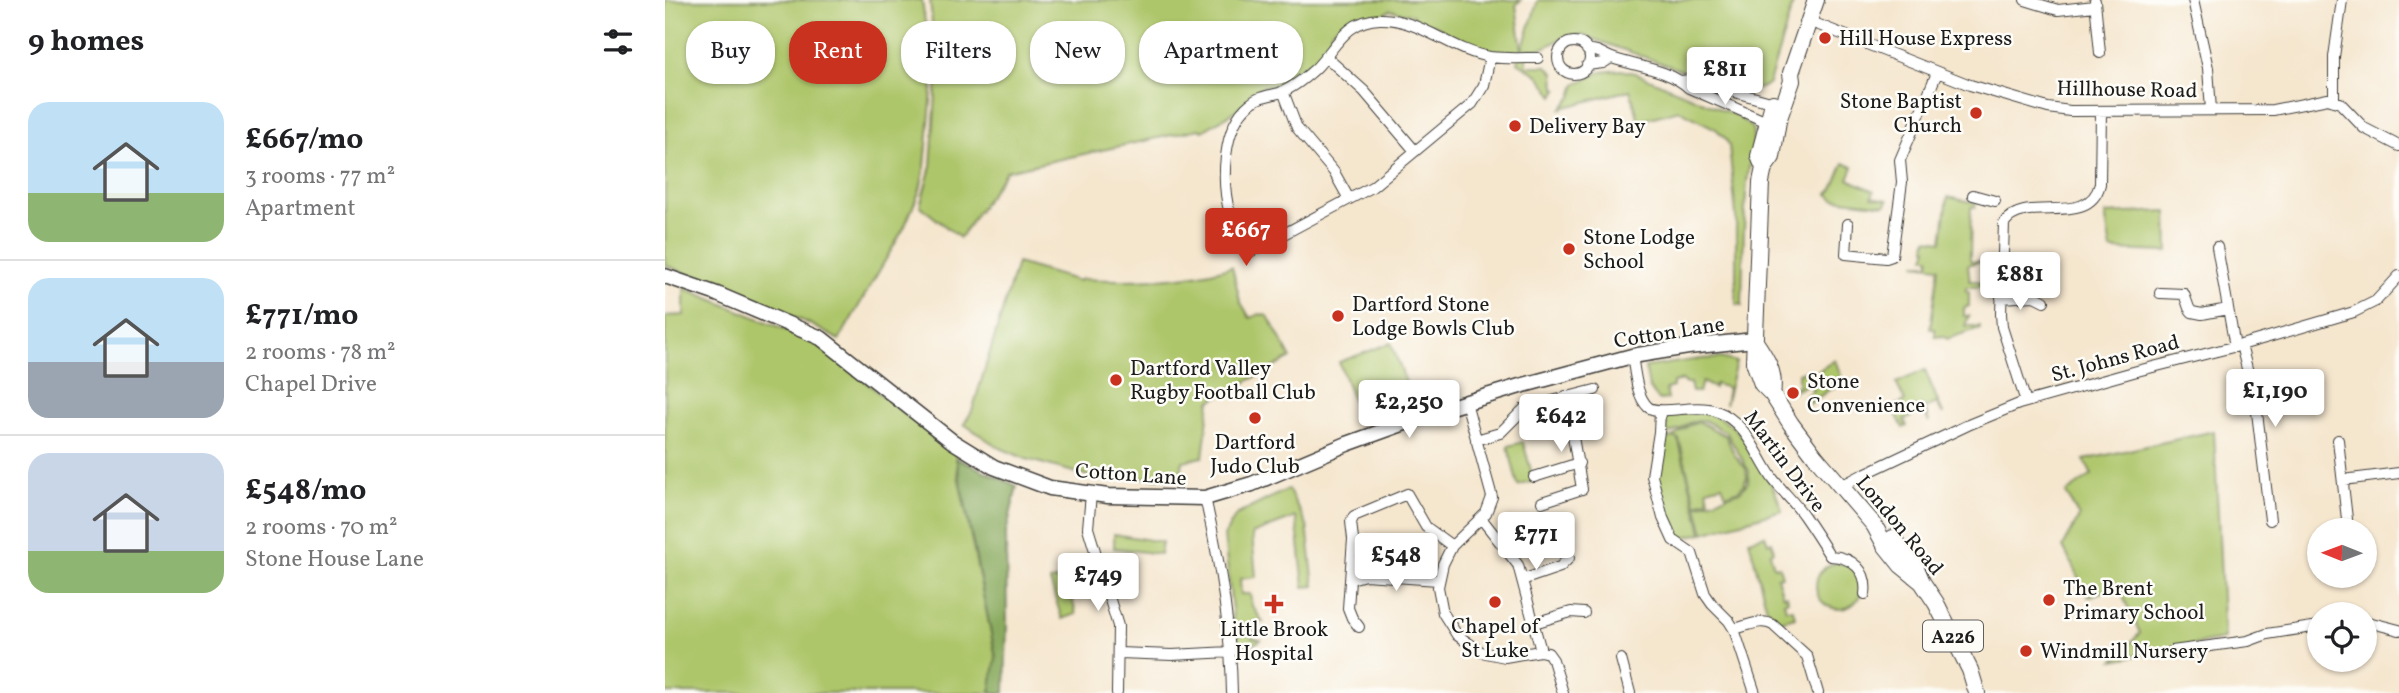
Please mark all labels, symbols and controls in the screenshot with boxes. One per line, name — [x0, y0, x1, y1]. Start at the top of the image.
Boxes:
text: 9 homes — [28, 21, 144, 63]
chip: Buy — [686, 21, 775, 84]
chip: Rent — [789, 21, 887, 84]
chip: Filters — [901, 21, 1016, 84]
chip: New — [1030, 21, 1125, 84]
chip: Apartment — [1139, 21, 1303, 84]
icon: filters — [599, 23, 637, 61]
place label: Hill House Express — [1839, 25, 2012, 54]
marker: Hill House Express — [1817, 30, 1833, 46]
pin: £811 — [1684, 48, 1766, 107]
text: £811 — [1703, 54, 1747, 86]
street label: Hillhouse Road — [2056, 75, 2198, 106]
place label: Stone Baptist Church — [1840, 88, 1962, 141]
marker: Stone Baptist Church — [1968, 105, 1984, 121]
place label: Delivery Bay — [1529, 113, 1646, 142]
marker: Delivery Bay — [1507, 118, 1523, 134]
text: £667/mo — [245, 119, 364, 161]
icon: home — [84, 130, 168, 214]
text: 3 rooms · 77 m² — [245, 161, 395, 193]
text: Apartment — [245, 193, 356, 225]
pin: £667 — [1205, 208, 1287, 268]
text: £667 — [1221, 215, 1271, 247]
place label: Stone Lodge School — [1583, 224, 1695, 277]
marker: Stone Lodge School — [1561, 241, 1577, 257]
pin: £881 — [1979, 252, 2061, 312]
text: £881 — [1996, 259, 2044, 291]
place label: Dartford Stone Lodge Bowls Club — [1352, 291, 1515, 344]
text: £771/mo — [245, 295, 359, 337]
icon: home — [84, 306, 168, 390]
marker: Dartford Stone Lodge Bowls Club — [1330, 308, 1346, 324]
street label: Cotton Lane — [1612, 310, 1727, 357]
street label: St. Johns Road — [2048, 328, 2183, 390]
text: 2 rooms · 78 m² — [245, 337, 396, 369]
place label: Dartford Valley Rugby Football Club — [1130, 355, 1316, 408]
place label: Stone Convenience — [1807, 368, 1925, 421]
text: Chapel Drive — [245, 369, 377, 401]
pin: £1,190 — [2218, 370, 2332, 429]
marker: Dartford Valley Rugby Football Club — [1108, 372, 1124, 388]
text: £1,190 — [2242, 376, 2308, 408]
pin: £2,250 — [1352, 380, 1466, 440]
marker: Stone Convenience — [1785, 385, 1801, 401]
text: £2,250 — [1375, 387, 1443, 419]
pin: £642 — [1520, 394, 1602, 454]
text: £642 — [1535, 401, 1587, 433]
street label: Martin Drive — [1736, 405, 1832, 519]
marker: Dartford Judo Club — [1247, 410, 1263, 426]
place label: Dartford Judo Club — [1210, 429, 1300, 482]
street label: Cotton Lane — [1074, 457, 1188, 494]
text: £548/mo — [245, 470, 366, 512]
street label: London Road — [1848, 470, 1949, 582]
icon: home — [84, 481, 168, 565]
text: 2 rooms · 70 m² — [245, 512, 398, 544]
pin: £771 — [1495, 512, 1577, 572]
north arrow — [2307, 518, 2377, 588]
map controls — [2307, 518, 2377, 672]
text: £771 — [1514, 519, 1558, 551]
pin: £548 — [1355, 534, 1437, 593]
text: £548 — [1371, 540, 1421, 572]
text: Stone House Lane — [245, 544, 424, 576]
pin: £749 — [1057, 554, 1139, 613]
text: £749 — [1074, 560, 1122, 592]
place label: The Brent Primary School — [2063, 575, 2204, 628]
marker: The Brent Primary School — [2041, 592, 2057, 608]
marker: Little Brook Hospital — [1264, 594, 1284, 614]
marker: Chapel of St Luke — [1487, 594, 1503, 610]
button: locate — [2307, 602, 2377, 672]
place label: Chapel of St Luke — [1451, 613, 1541, 666]
place label: Little Brook Hospital — [1220, 616, 1329, 669]
road number: A226 — [1923, 621, 1983, 652]
place label: Windmill Nursery — [2040, 638, 2209, 667]
marker: Windmill Nursery — [2018, 643, 2034, 659]

